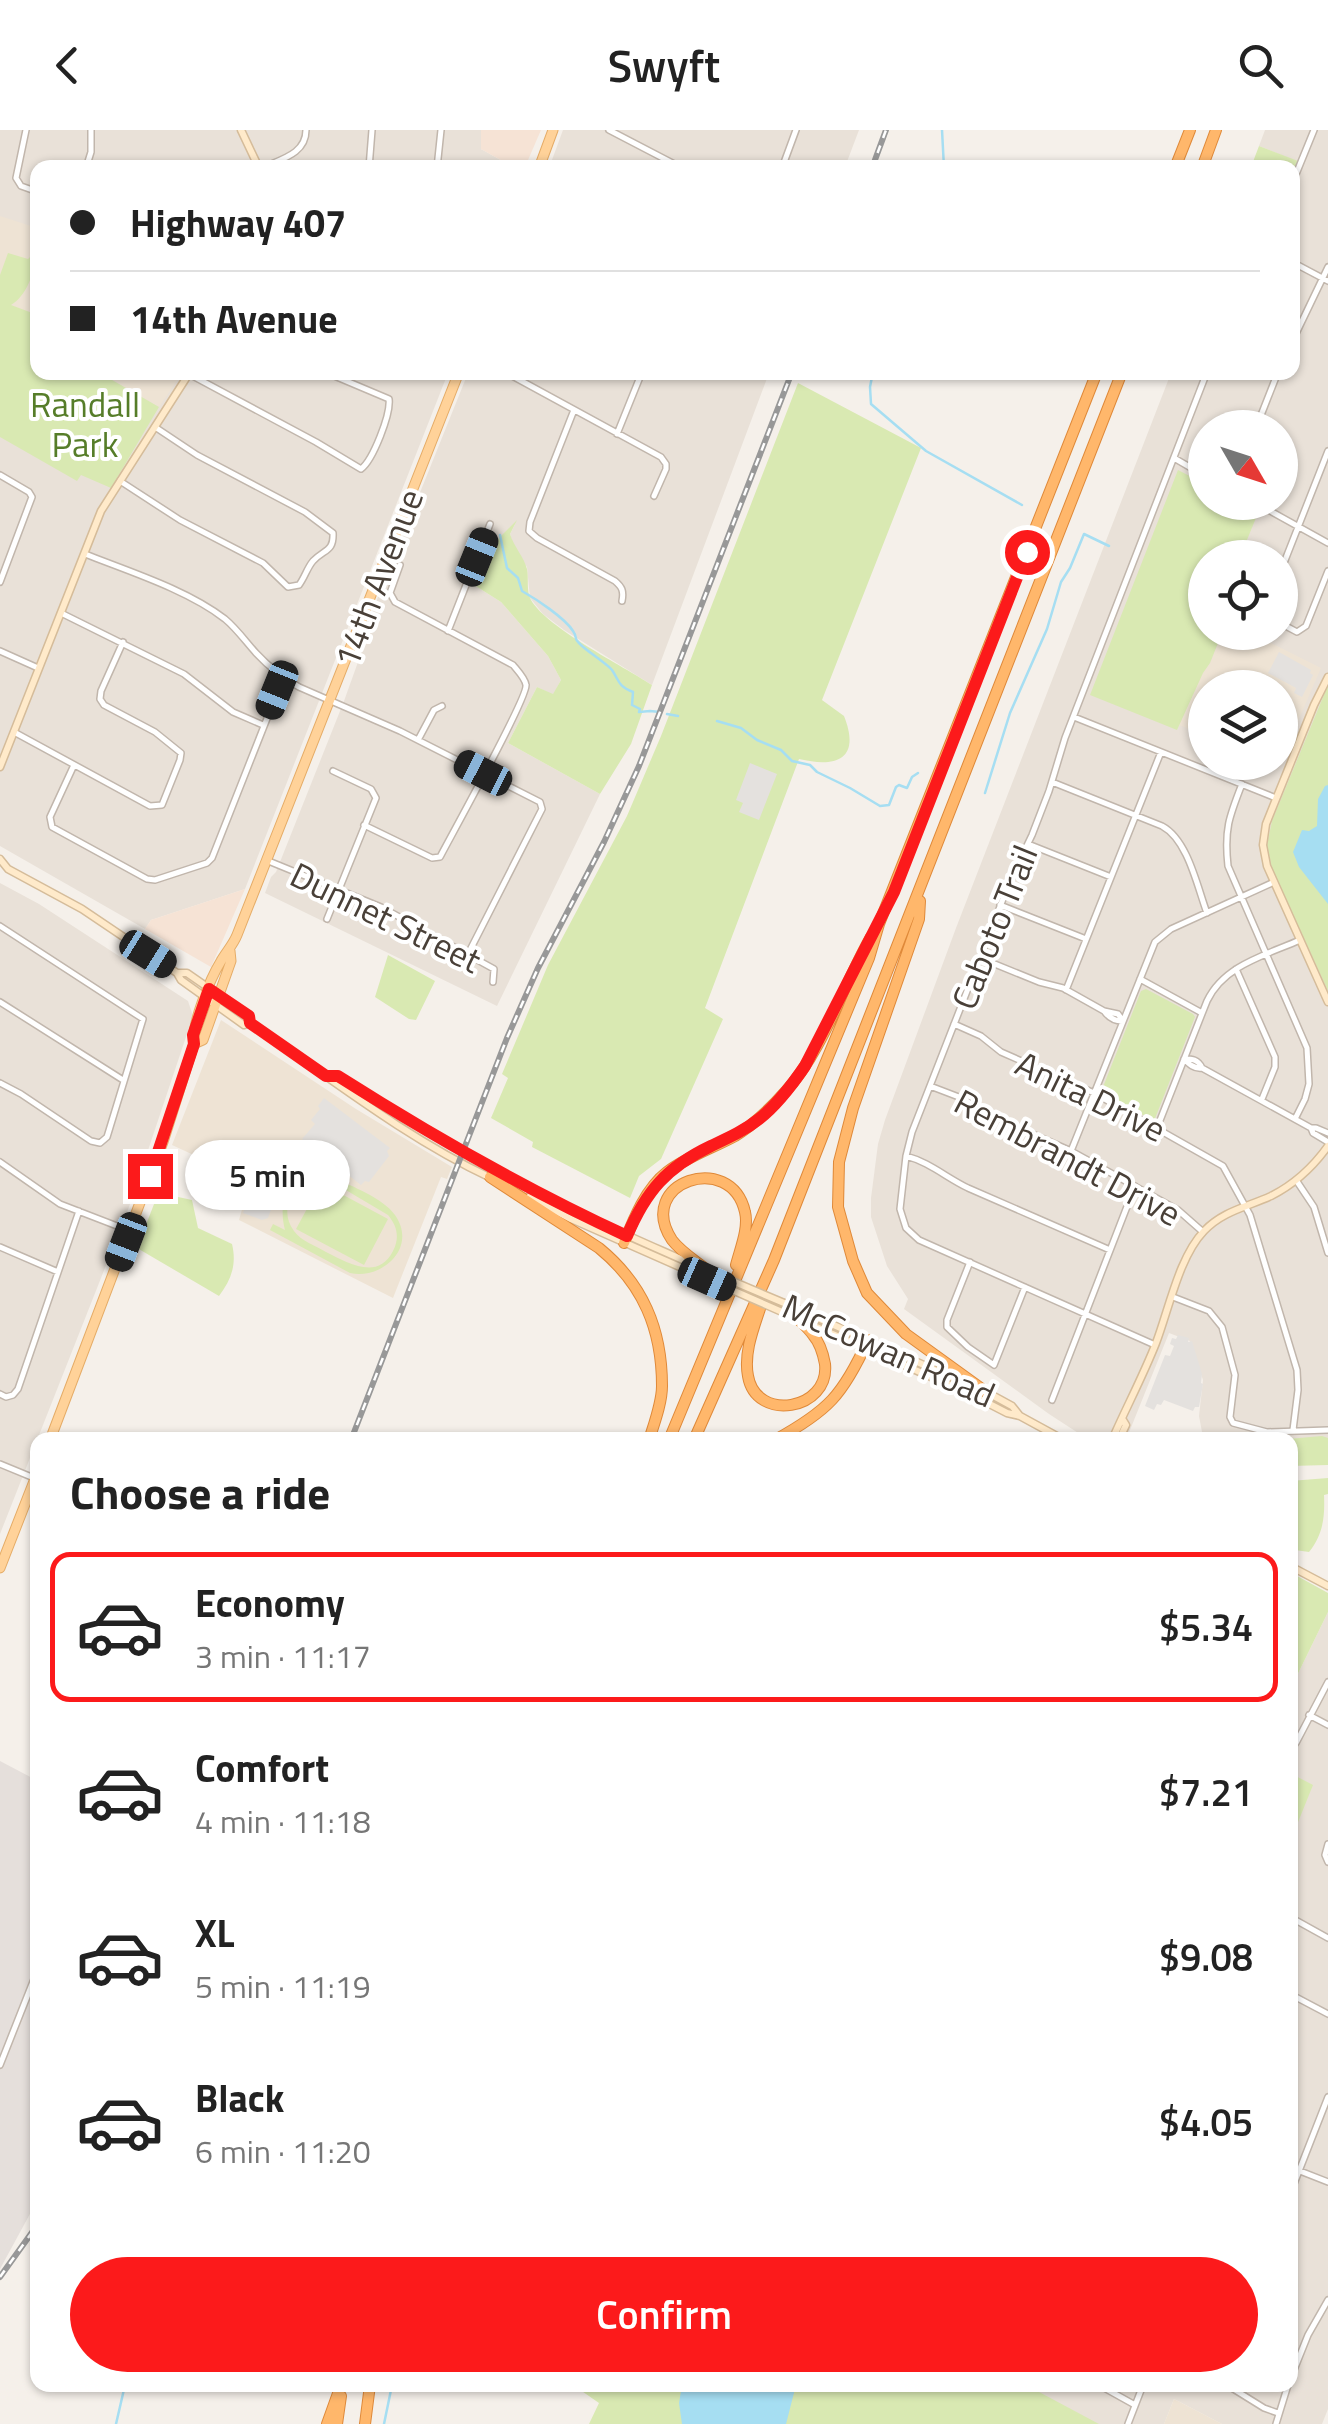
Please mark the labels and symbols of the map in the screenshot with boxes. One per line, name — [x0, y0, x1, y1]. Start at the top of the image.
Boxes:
park label: Randall Park — [30, 377, 140, 471]
north arrow — [1188, 410, 1298, 520]
street label: 14th Avenue — [319, 481, 437, 675]
car — [452, 524, 502, 590]
route start — [1005, 530, 1050, 575]
car — [252, 657, 302, 723]
car — [449, 746, 517, 800]
street label: Caboto Trail — [937, 837, 1051, 1017]
street label: Dunnet Street — [281, 847, 491, 987]
car — [115, 925, 181, 983]
street label: Anita Drive — [1007, 1036, 1175, 1156]
street label: Rembrandt Drive — [945, 1074, 1191, 1240]
callout: 5 min — [185, 1141, 350, 1211]
route end — [128, 1154, 173, 1199]
car — [101, 1209, 151, 1275]
car — [673, 1253, 741, 1305]
street label: McCowan Road — [774, 1279, 1004, 1421]

